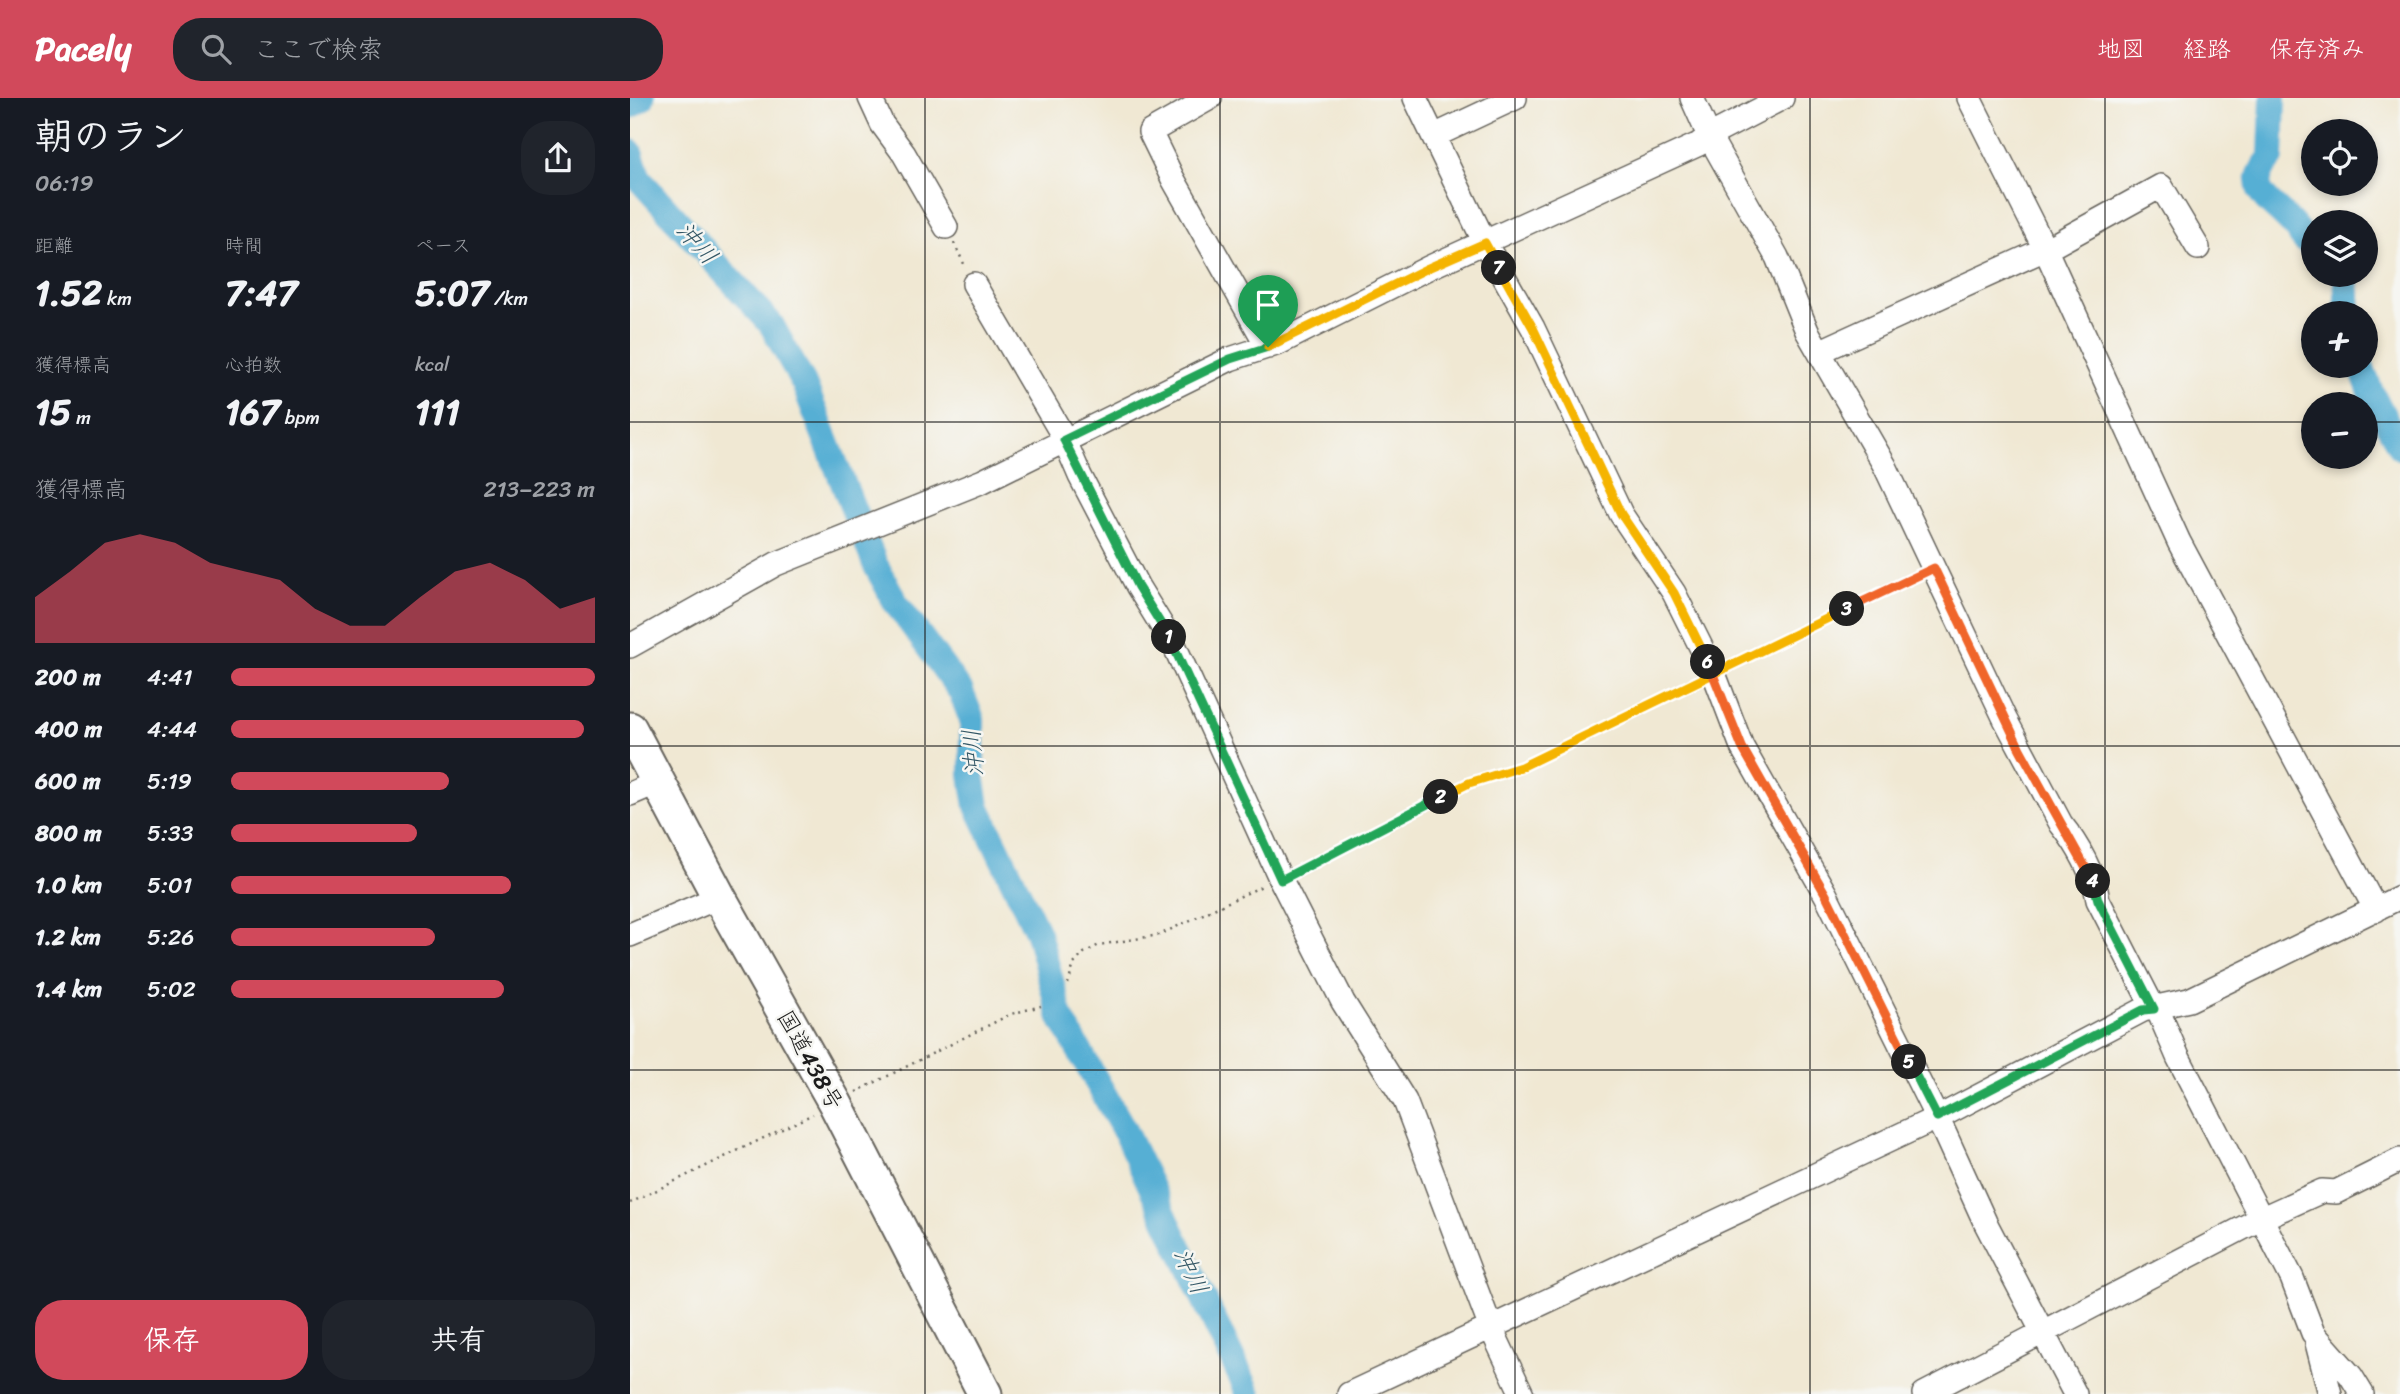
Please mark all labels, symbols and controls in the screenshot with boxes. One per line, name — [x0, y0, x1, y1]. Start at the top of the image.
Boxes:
search box — [173, 18, 663, 81]
text: Pacely — [35, 20, 131, 78]
text: ここで検索 — [253, 26, 383, 72]
text: 地図 — [2097, 28, 2145, 70]
text: 経路 — [2183, 28, 2231, 70]
text: 保存済み — [2269, 28, 2365, 70]
icon: search — [197, 30, 235, 68]
text: 朝のラン — [35, 103, 187, 170]
map controls — [2301, 119, 2378, 469]
button: locate — [2301, 119, 2378, 196]
button: share — [521, 121, 595, 195]
text: 06:19 — [35, 163, 94, 204]
button: layers — [2301, 210, 2378, 287]
water label: 沖川 — [665, 211, 729, 275]
text: 距離 — [35, 229, 73, 262]
text: 時間 — [225, 229, 263, 262]
text: ペース — [415, 229, 471, 262]
pin: 7 — [1482, 250, 1516, 286]
text: 7 — [1493, 251, 1504, 284]
text: 1.52 — [35, 262, 102, 324]
text: 7:47 — [225, 262, 297, 324]
text: 5:07 — [415, 262, 489, 324]
pin — [1238, 275, 1298, 347]
text: km — [102, 282, 132, 315]
text: /km — [489, 282, 528, 315]
icon: arrive — [1249, 286, 1287, 324]
button: + — [2301, 301, 2378, 378]
text: 獲得標高 — [35, 348, 111, 381]
text: 心拍数 — [225, 348, 282, 381]
text: kcal — [415, 348, 450, 381]
text: 15 — [35, 381, 71, 443]
text: 167 — [225, 381, 280, 443]
text: 111 — [415, 381, 460, 443]
button: − — [2301, 392, 2378, 469]
text: m — [71, 401, 91, 434]
text: bpm — [280, 401, 320, 434]
text: 獲得標高 — [35, 469, 127, 510]
text: 213–223 m — [483, 469, 595, 510]
pin: 3 — [1830, 592, 1864, 626]
text: 3 — [1841, 592, 1852, 625]
pin: 1 — [1152, 620, 1186, 654]
text: 1 — [1164, 620, 1173, 653]
pin: 6 — [1690, 644, 1726, 680]
text: 6 — [1702, 645, 1713, 678]
text: 200 m — [35, 657, 101, 698]
text: 4:41 — [147, 657, 193, 698]
text: 400 m — [35, 709, 102, 750]
text: 4:44 — [147, 709, 197, 750]
water label: 沖川 — [950, 727, 996, 779]
text: 600 m — [35, 761, 101, 802]
text: 5:19 — [147, 761, 192, 802]
pin: 2 — [1424, 780, 1458, 814]
text: 2 — [1435, 780, 1446, 813]
text: 800 m — [35, 813, 102, 854]
text: 5:33 — [147, 813, 193, 854]
pin: 4 — [2076, 864, 2110, 898]
text: 4 — [2087, 864, 2098, 897]
text: 1.0 km — [35, 865, 102, 906]
text: 5:01 — [147, 865, 192, 906]
text: 1.2 km — [35, 917, 101, 958]
text: 5:26 — [147, 917, 194, 958]
text: 1.4 km — [35, 969, 102, 1010]
text: 5:02 — [147, 969, 196, 1010]
street label: 国道438号 — [765, 1002, 855, 1118]
pin: 5 — [1892, 1044, 1926, 1080]
text: 5 — [1903, 1045, 1914, 1078]
water label: 沖川 — [1162, 1240, 1220, 1302]
button: 保存 — [35, 1300, 308, 1380]
button: 共有 — [322, 1300, 595, 1380]

